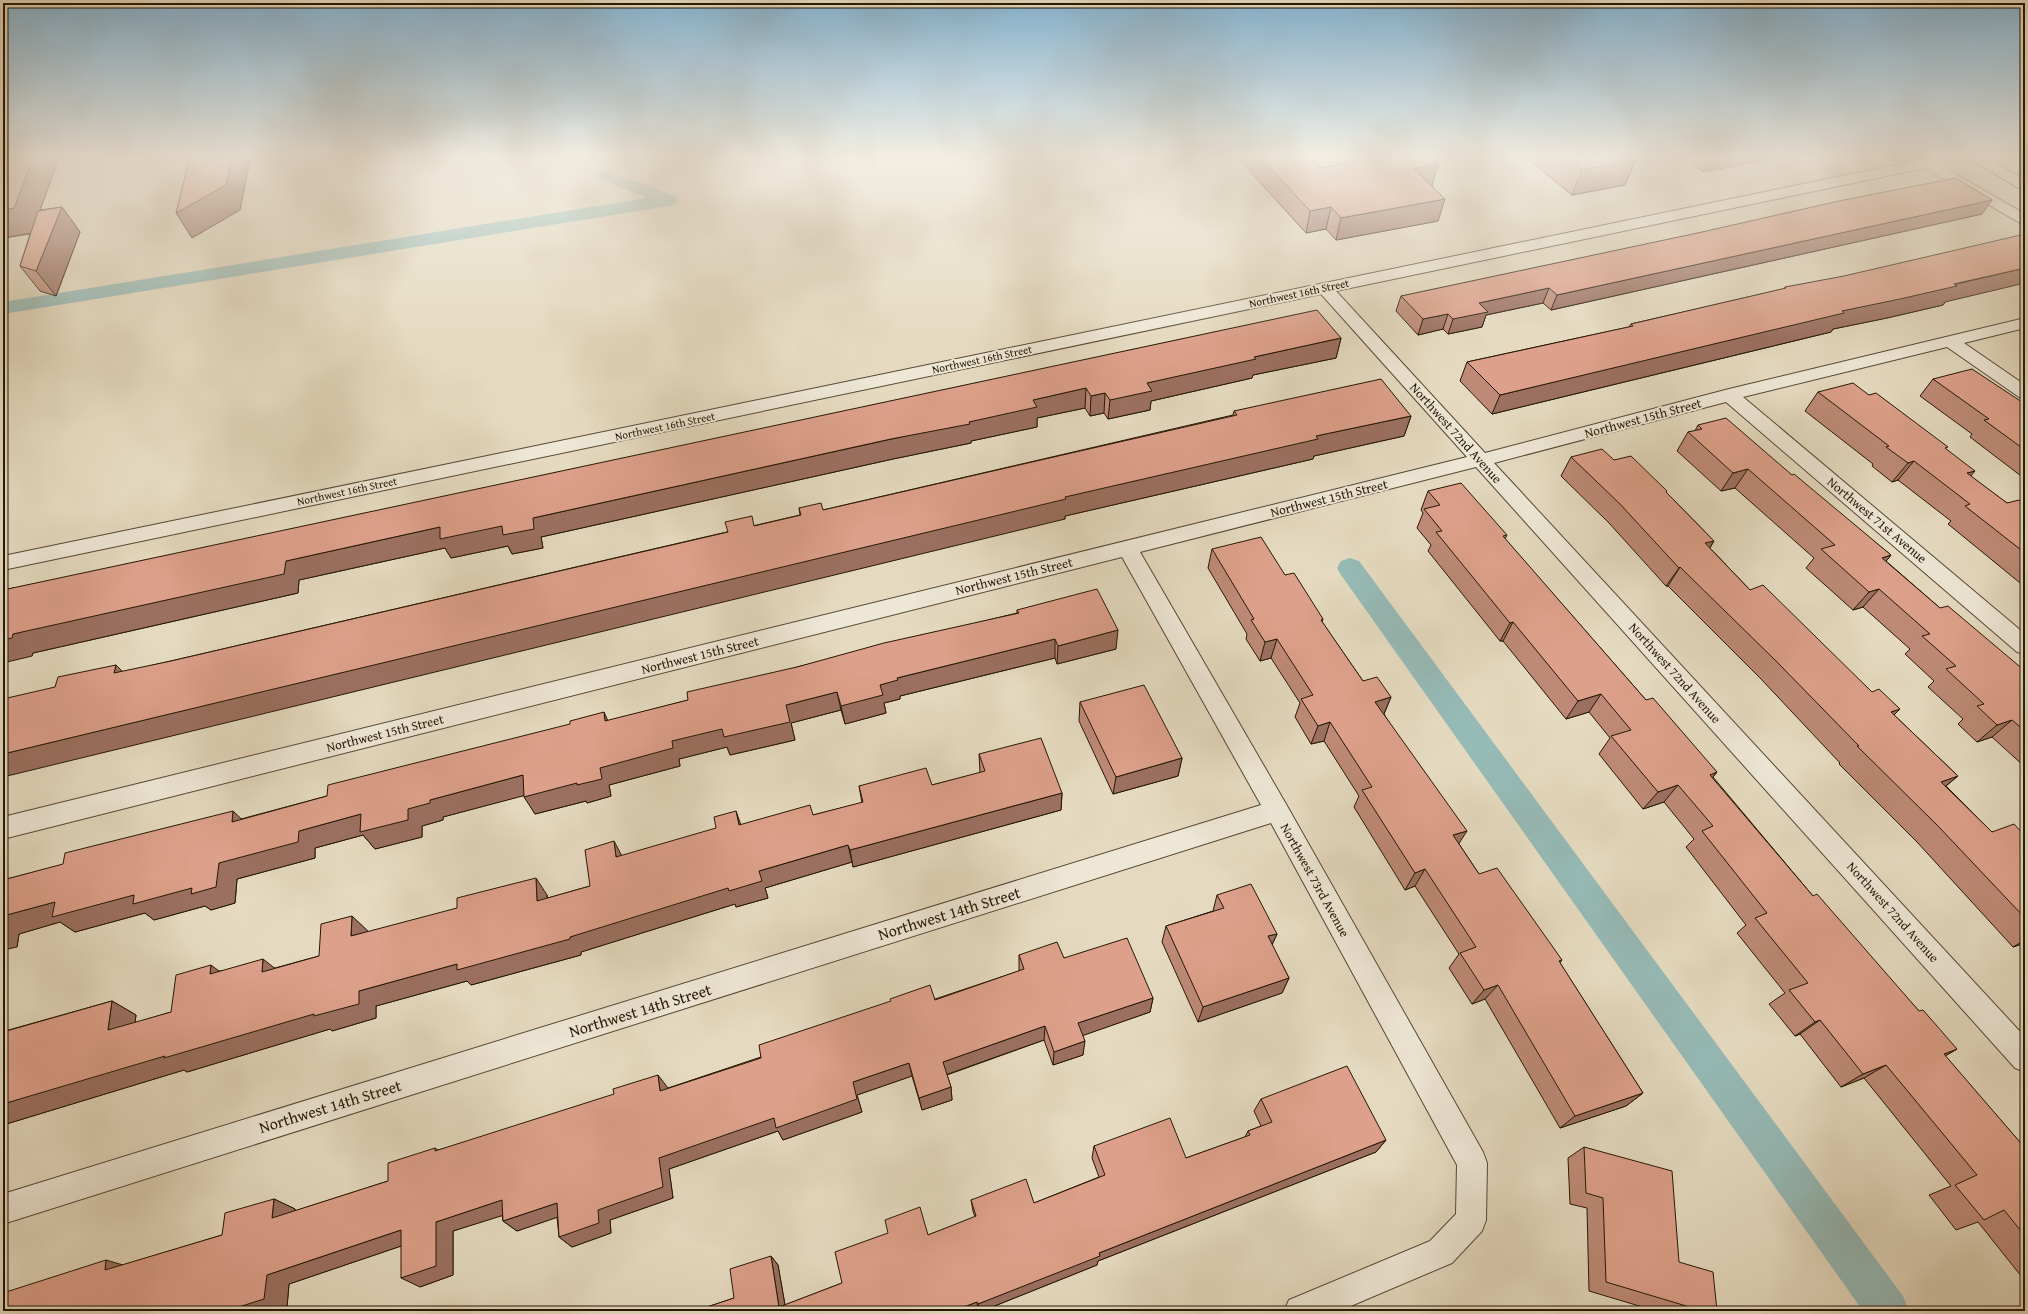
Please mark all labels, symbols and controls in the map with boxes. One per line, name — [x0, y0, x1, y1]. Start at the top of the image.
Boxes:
street label: Northwest 16th Street — [1248, 275, 1351, 311]
street label: Northwest 16th Street — [931, 341, 1034, 377]
street label: Northwest 72nd Avenue — [1406, 378, 1506, 488]
street label: Northwest 15th Street — [1582, 393, 1704, 443]
street label: Northwest 16th Street — [614, 408, 717, 444]
street label: Northwest 16th Street — [296, 473, 399, 509]
street label: Northwest 71st Avenue — [1823, 473, 1931, 567]
street label: Northwest 15th Street — [1268, 474, 1390, 522]
street label: Northwest 15th Street — [953, 552, 1075, 600]
street label: Northwest 72nd Avenue — [1625, 618, 1725, 728]
street label: Northwest 15th Street — [639, 631, 761, 679]
street label: Northwest 15th Street — [324, 709, 446, 757]
street label: Northwest 73rd Avenue — [1276, 820, 1354, 940]
street label: Northwest 72nd Avenue — [1843, 857, 1943, 967]
street label: Northwest 14th Street — [875, 880, 1024, 946]
street label: Northwest 14th Street — [566, 977, 715, 1043]
street label: Northwest 14th Street — [256, 1073, 405, 1139]

